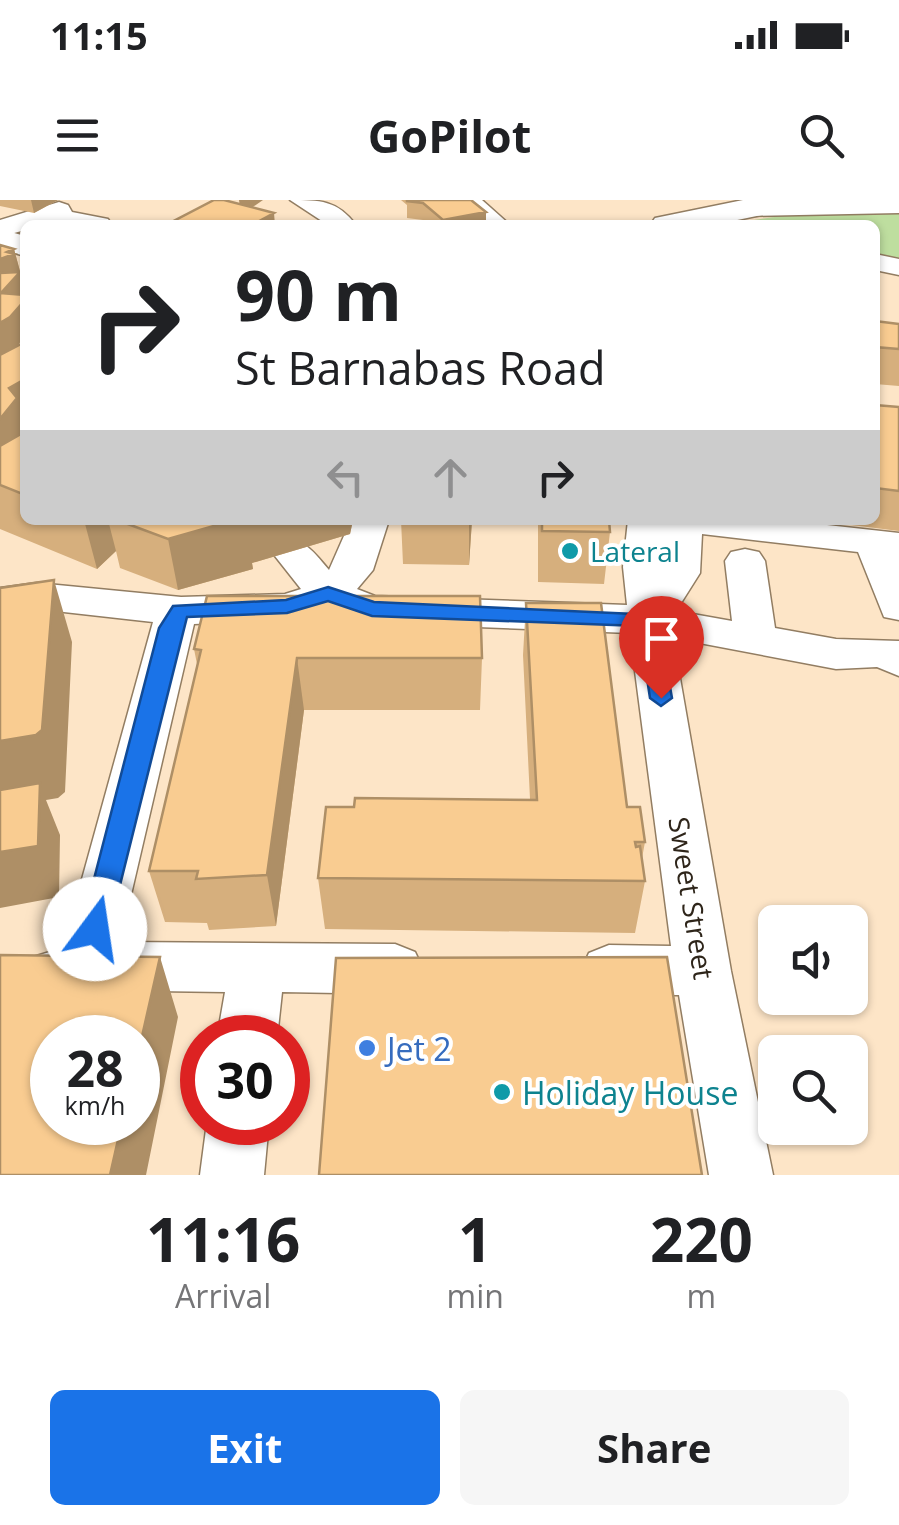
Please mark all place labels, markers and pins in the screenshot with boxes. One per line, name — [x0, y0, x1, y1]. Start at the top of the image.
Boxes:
place label: Lateral — [590, 532, 680, 570]
marker: Lateral — [559, 540, 581, 562]
pin — [619, 596, 704, 699]
place label: Jet 2 — [384, 1027, 452, 1070]
marker: Jet 2 — [356, 1037, 378, 1059]
place label: Holiday House — [522, 1071, 738, 1114]
marker: Holiday House — [491, 1081, 513, 1103]

